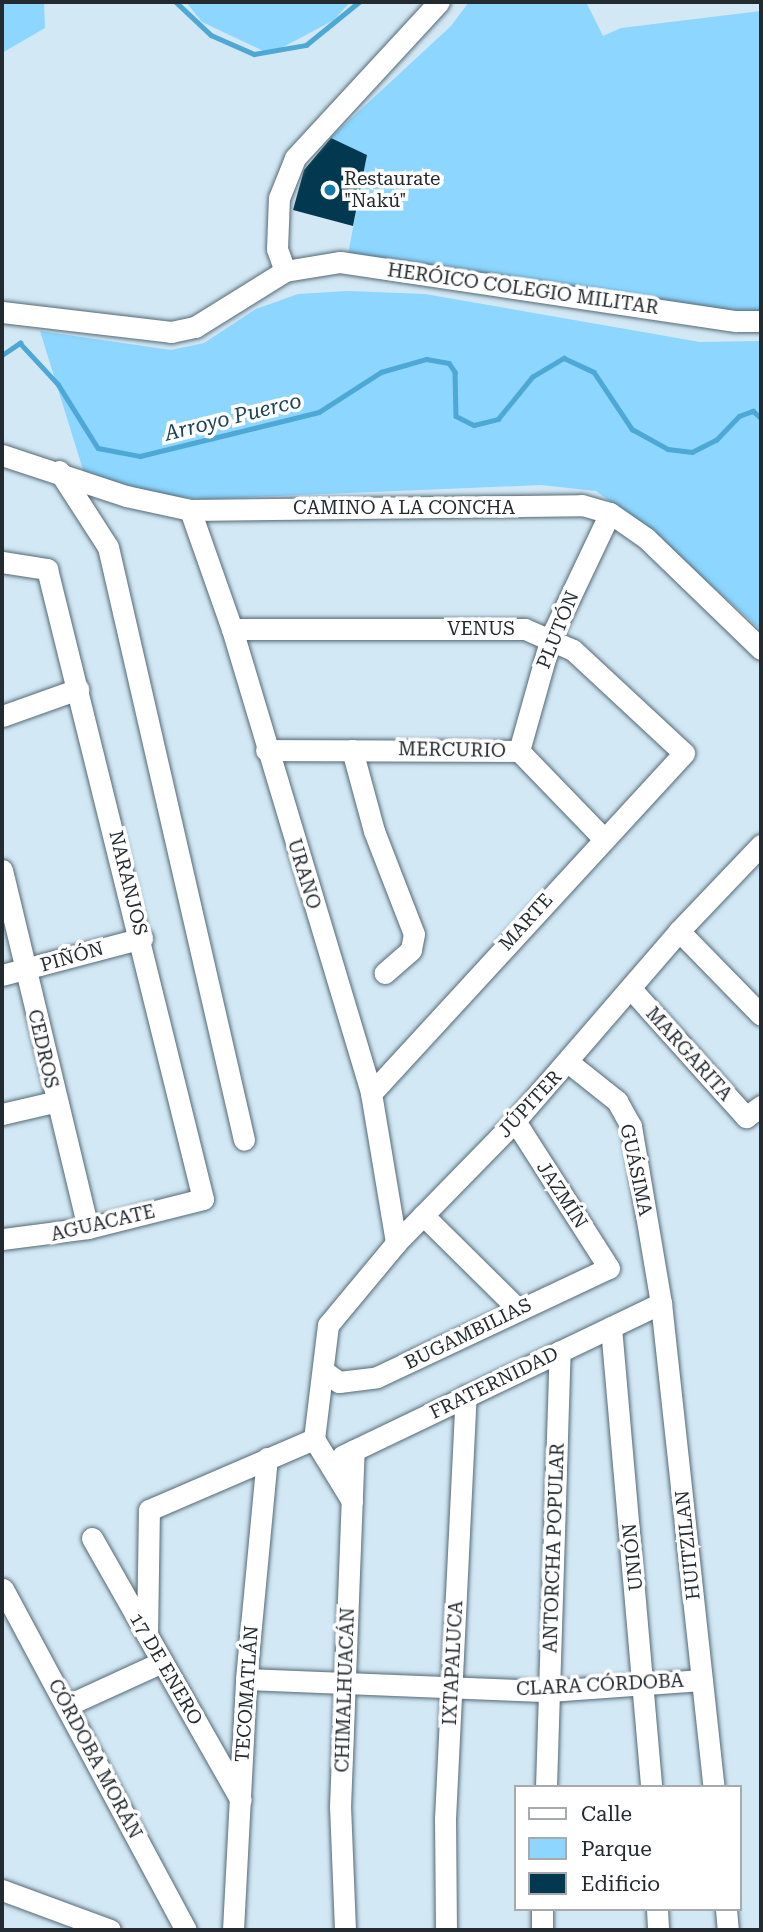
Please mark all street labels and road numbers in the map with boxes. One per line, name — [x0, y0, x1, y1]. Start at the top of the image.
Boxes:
street label: HERÓICO COLEGIO MILITAR — [386, 259, 660, 319]
street label: CAMINO A LA CONCHA — [293, 497, 515, 519]
street label: PLUTÓN — [532, 588, 584, 672]
street label: VENUS — [447, 618, 515, 640]
street label: MERCURIO — [398, 738, 506, 762]
street label: NARANJOS — [104, 828, 152, 938]
street label: URANO — [283, 836, 325, 912]
street label: MARTE — [494, 889, 558, 955]
street label: PIÑÓN — [38, 937, 106, 977]
street label: MARGARITA — [641, 1002, 737, 1106]
street label: CEDROS — [23, 1007, 63, 1091]
street label: JÚPITER — [493, 1066, 567, 1142]
street label: GUÁSIMA — [615, 1122, 657, 1218]
street label: JAZMÍN — [532, 1157, 592, 1233]
street label: AGUACATE — [49, 1200, 157, 1246]
street label: BUGAMBILIAS — [401, 1293, 535, 1375]
street label: FRATERNIDAD — [426, 1342, 562, 1424]
street label: ANTORCHA POPULAR — [539, 1443, 569, 1653]
street label: HUITZILAN — [671, 1489, 705, 1601]
street label: UNIÓN — [618, 1522, 648, 1592]
street label: IXTAPALUCA — [438, 1600, 468, 1726]
street label: CHIMALHUACÁN — [331, 1607, 359, 1773]
street label: 17 DE ENERO — [125, 1609, 207, 1729]
street label: TECOMATLÁN — [231, 1625, 263, 1763]
street label: CLARA CÓRDOBA — [516, 1669, 684, 1701]
street label: CÓRDOBA MORÁN — [43, 1675, 147, 1843]

